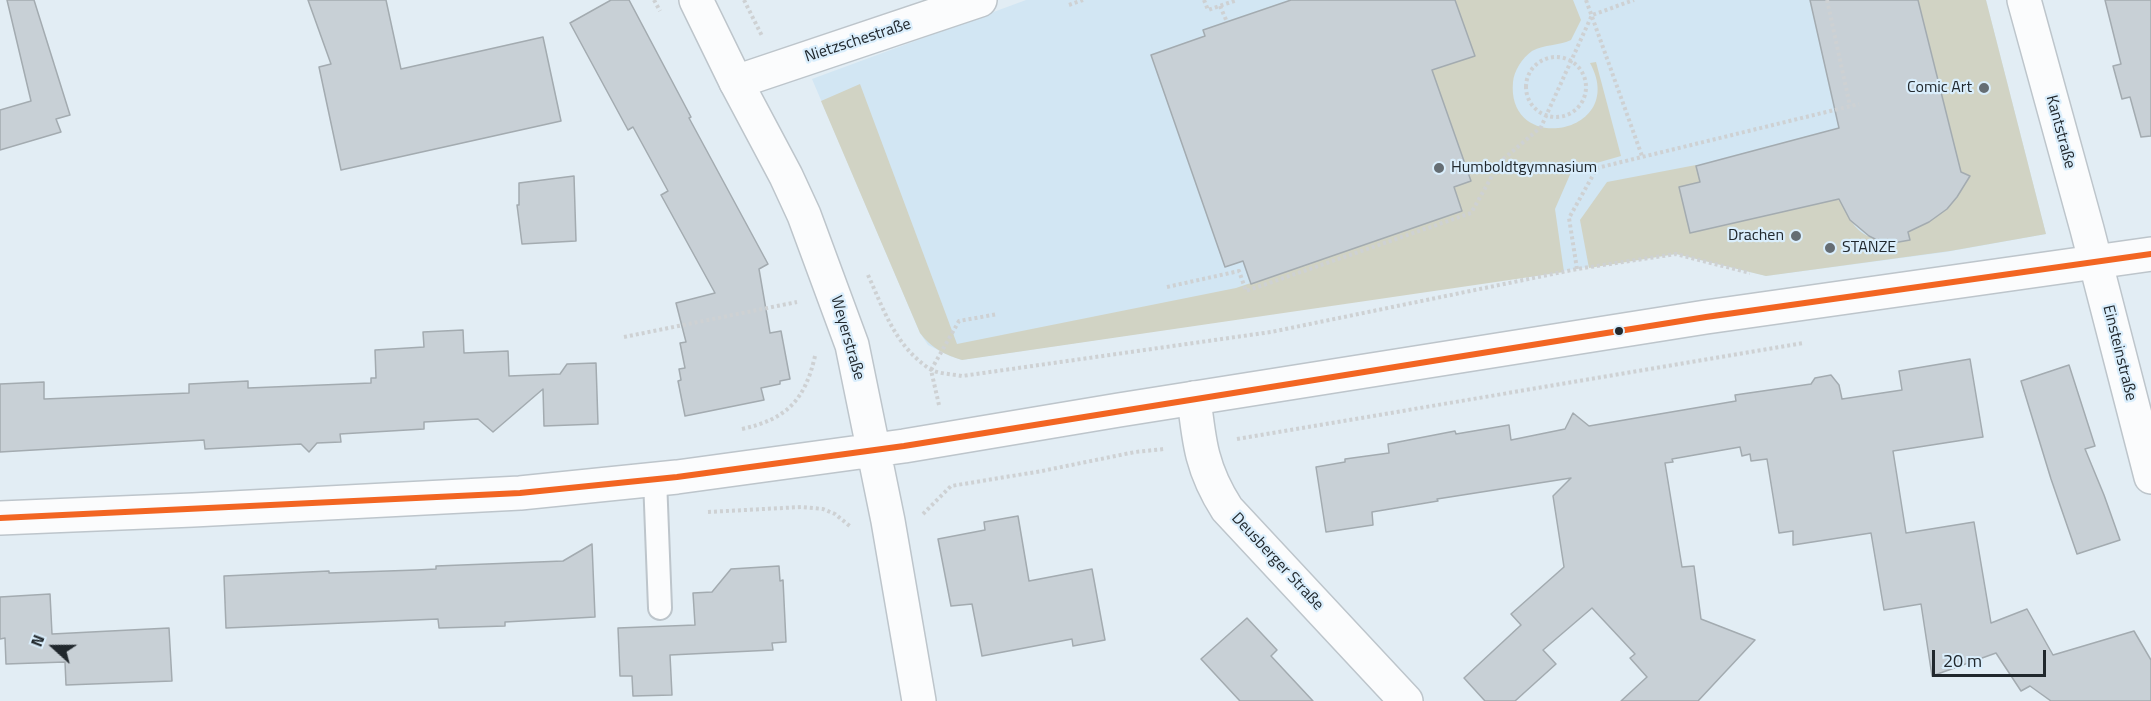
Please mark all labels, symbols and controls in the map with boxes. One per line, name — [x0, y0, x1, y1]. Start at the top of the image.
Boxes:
street label: Nietzschestraße — [803, 15, 913, 67]
place label: Comic Art — [1907, 78, 1972, 98]
marker: Comic Art — [1977, 81, 1991, 95]
street label: Kantstraße — [2041, 93, 2079, 171]
place label: Humboldtgymnasium — [1451, 158, 1597, 178]
marker: Humboldtgymnasium — [1432, 161, 1446, 175]
place label: Drachen — [1728, 226, 1784, 246]
marker: Drachen — [1789, 229, 1803, 243]
place label: STANZE — [1842, 238, 1896, 258]
marker: STANZE — [1823, 241, 1837, 255]
street label: Weyerstraße — [826, 294, 868, 382]
street label: Einsteinstraße — [2098, 303, 2140, 403]
unlabelled marker — [1613, 325, 1625, 337]
street label: Deusberger Straße — [1227, 509, 1327, 615]
north arrow — [24, 617, 84, 677]
text: N — [24, 631, 50, 650]
scale bar — [1935, 638, 2049, 676]
text: 20 m — [1943, 647, 1982, 674]

